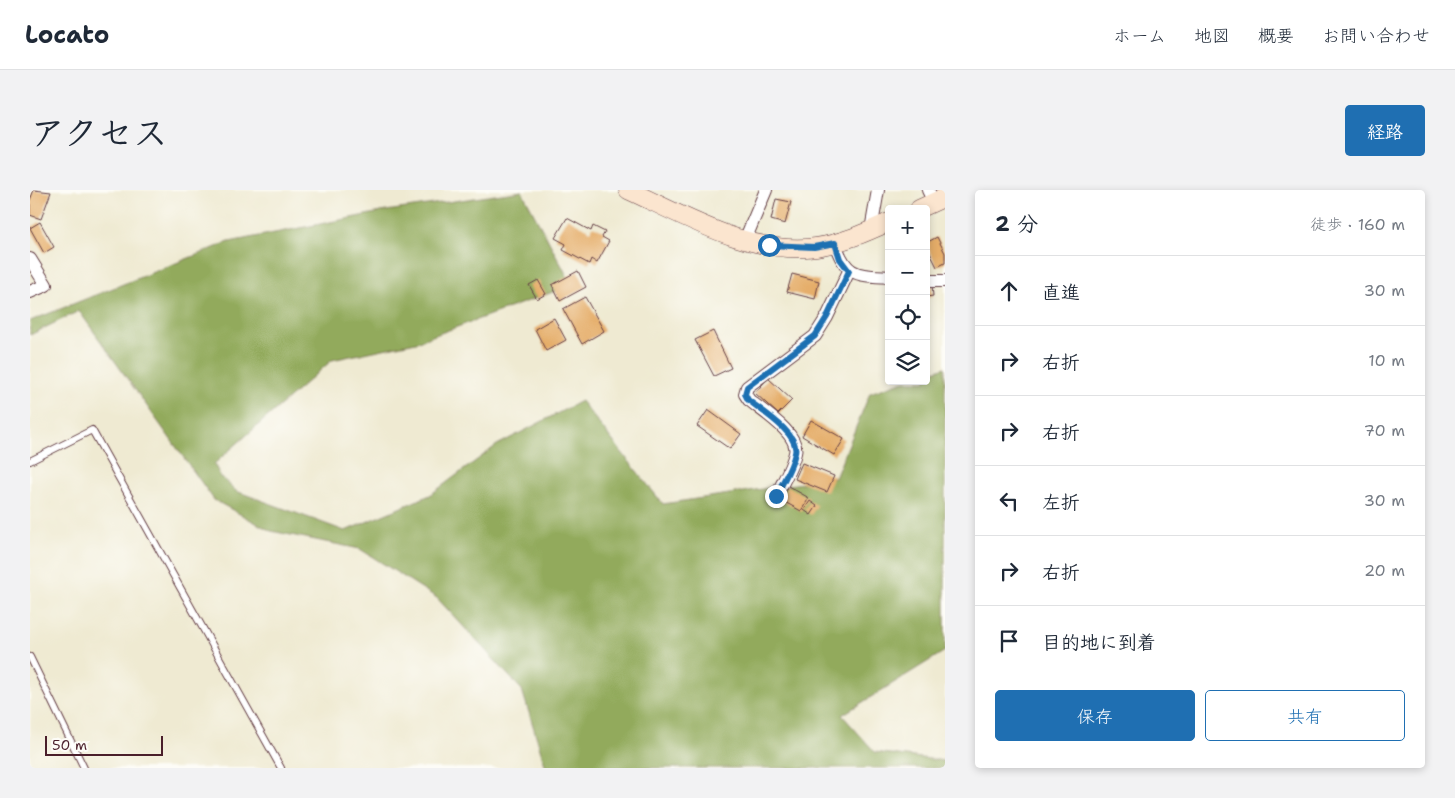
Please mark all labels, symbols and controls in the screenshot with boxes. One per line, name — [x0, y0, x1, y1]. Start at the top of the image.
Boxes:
text: Locato — [25, 19, 109, 51]
text: ホーム — [1113, 24, 1166, 48]
text: 地図 — [1194, 24, 1230, 48]
text: 概要 — [1258, 24, 1294, 48]
text: お問い合わせ — [1322, 24, 1430, 48]
button: 経路 — [1345, 105, 1425, 156]
text: アクセス — [30, 109, 168, 156]
map controls — [885, 205, 930, 385]
button: + — [885, 205, 930, 250]
text: 2 分 — [995, 210, 1038, 238]
text: 徒歩 · 160 m — [1310, 214, 1405, 235]
route start — [758, 234, 781, 257]
button: − — [885, 250, 930, 295]
icon: ahead — [995, 277, 1023, 305]
text: 直進 — [1042, 280, 1080, 305]
text: 30 m — [1364, 280, 1405, 301]
button: locate — [885, 295, 930, 340]
button: layers — [885, 340, 930, 385]
icon: right — [995, 347, 1023, 375]
text: 右折 — [1042, 350, 1080, 375]
text: 10 m — [1368, 350, 1405, 371]
icon: right — [995, 417, 1023, 445]
text: 右折 — [1042, 420, 1080, 445]
text: 70 m — [1364, 420, 1405, 441]
route end — [765, 485, 788, 508]
icon: left — [995, 487, 1023, 515]
text: 左折 — [1042, 490, 1080, 515]
text: 30 m — [1364, 490, 1405, 511]
icon: right — [995, 557, 1023, 585]
text: 右折 — [1042, 560, 1080, 585]
text: 20 m — [1364, 560, 1405, 581]
icon: arrive — [995, 627, 1023, 655]
text: 目的地に到着 — [1042, 630, 1156, 655]
button: 保存 — [995, 690, 1195, 741]
button: 共有 — [1205, 690, 1405, 741]
scale bar — [45, 733, 162, 756]
text: 50 m — [52, 736, 87, 754]

